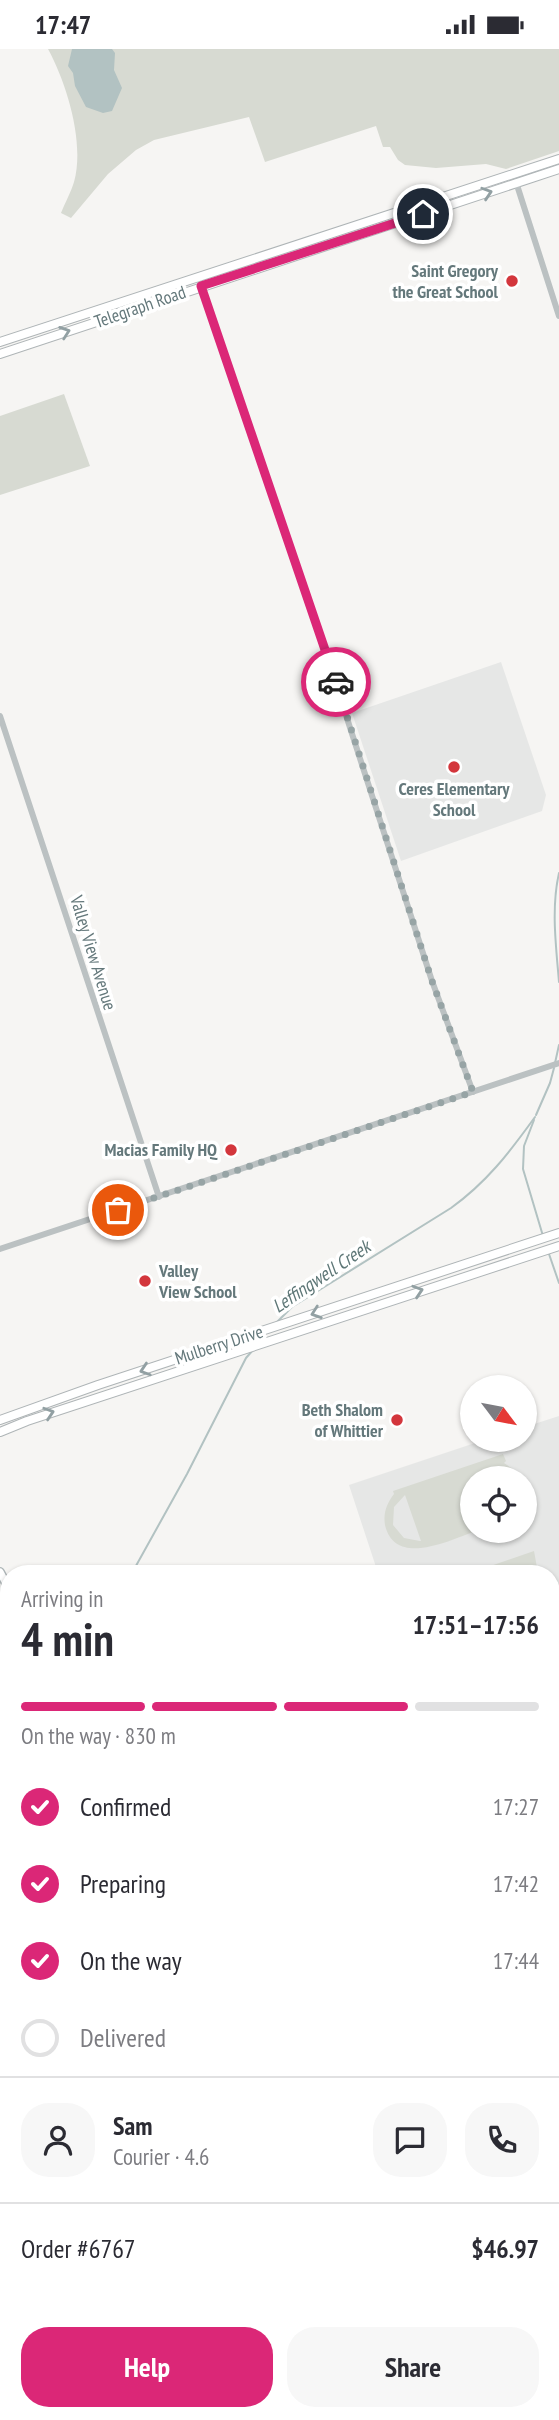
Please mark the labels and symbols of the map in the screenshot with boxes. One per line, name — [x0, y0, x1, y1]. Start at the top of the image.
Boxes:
pin — [393, 184, 453, 244]
one-way arrow — [480, 187, 492, 201]
place label: Saint Gregory the Great School — [392, 259, 499, 303]
marker: Saint Gregory the Great School — [504, 273, 520, 289]
street label: Telegraph Road — [91, 280, 189, 333]
one-way arrow — [58, 326, 70, 340]
courier — [301, 647, 371, 717]
marker: Ceres Elementary School — [446, 759, 462, 775]
place label: Ceres Elementary School — [398, 777, 510, 821]
street label: Valley View Avenue — [65, 892, 122, 1013]
place label: Macias Family HQ — [105, 1138, 218, 1161]
marker: Macias Family HQ — [223, 1142, 239, 1158]
pin — [88, 1180, 148, 1240]
water label: Leffingwell Creek — [267, 1233, 377, 1318]
place label: Valley View School — [158, 1259, 237, 1303]
marker: Valley View School — [137, 1273, 153, 1289]
one-way arrow — [412, 1285, 424, 1300]
one-way arrow — [311, 1304, 323, 1319]
street label: Mulberry Drive — [172, 1319, 266, 1370]
one-way arrow — [139, 1361, 151, 1376]
north arrow — [460, 1375, 537, 1453]
place label: Beth Shalom of Whittier — [302, 1398, 384, 1442]
one-way arrow — [42, 1407, 54, 1421]
marker: Beth Shalom of Whittier — [389, 1412, 405, 1428]

